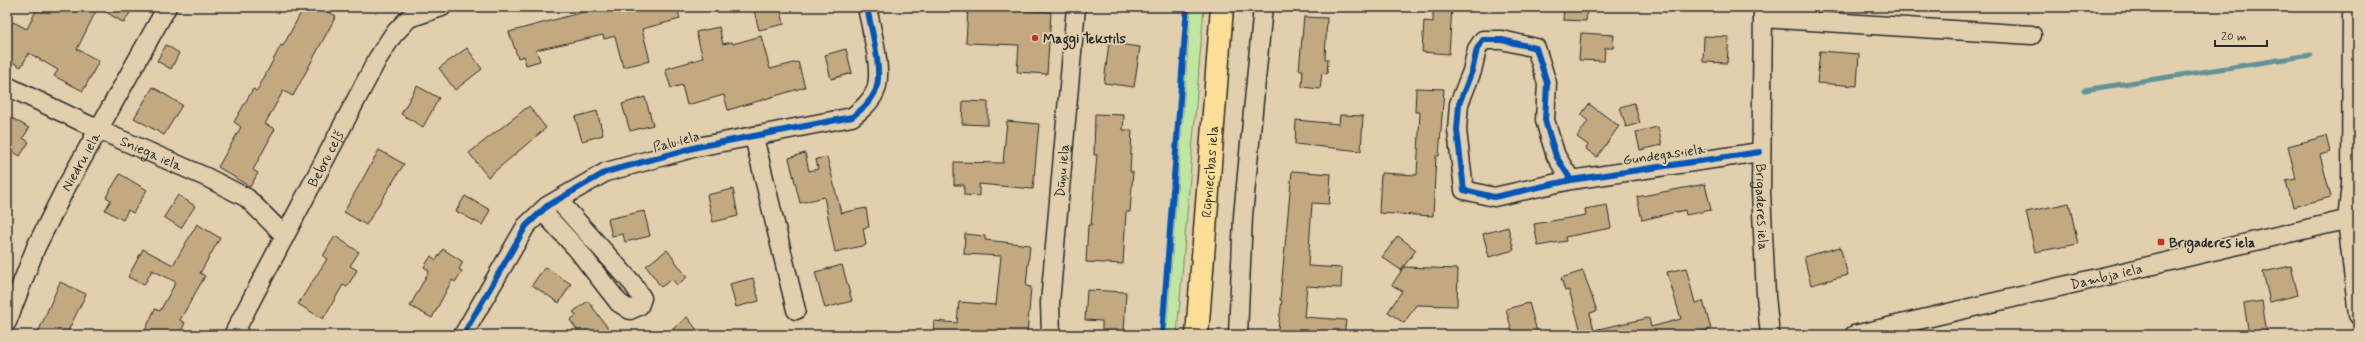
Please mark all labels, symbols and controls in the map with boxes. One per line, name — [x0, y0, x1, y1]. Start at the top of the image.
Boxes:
scale bar — [2215, 22, 2267, 48]
text: 20 m — [2221, 29, 2247, 45]
place label: Maggi Tekstils — [1043, 30, 1127, 51]
marker: Maggi Tekstils — [1030, 33, 1040, 43]
street label: Rūpniecības iela — [1198, 125, 1223, 218]
street label: Bebru ceļš — [304, 127, 349, 190]
street label: Palu iela — [651, 127, 702, 157]
street label: Niedru iela — [58, 129, 105, 195]
street label: Sniega iela — [117, 132, 185, 176]
street label: Gundegas iela — [1622, 140, 1707, 170]
street label: Dūņu iela — [1051, 143, 1074, 198]
street label: Brigaderes iela — [1750, 164, 1772, 251]
place label: Brigaderes iela — [2169, 234, 2256, 254]
marker: Brigaderes iela — [2156, 237, 2166, 247]
street label: Dambja iela — [2069, 260, 2144, 294]

